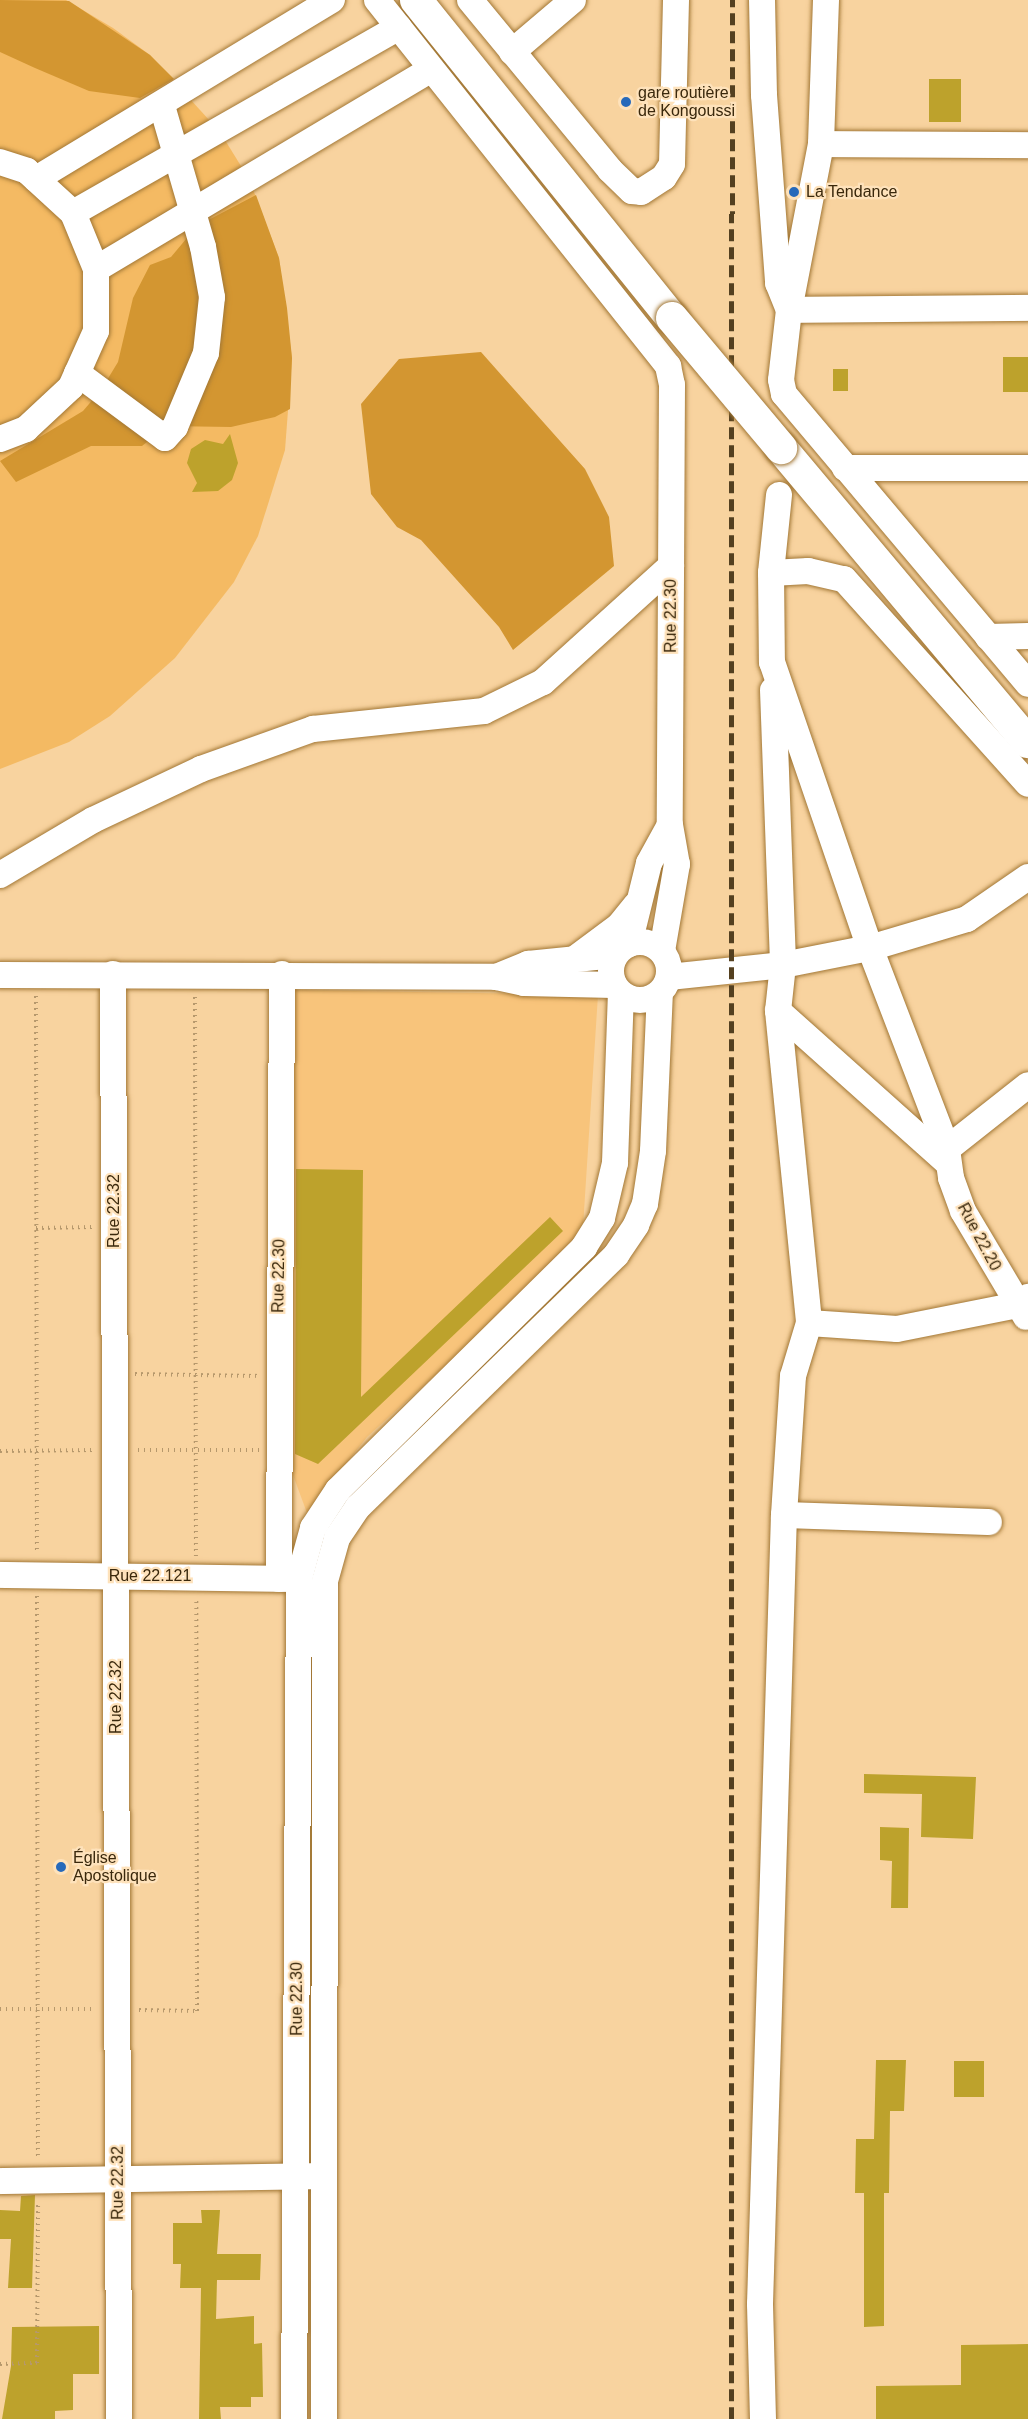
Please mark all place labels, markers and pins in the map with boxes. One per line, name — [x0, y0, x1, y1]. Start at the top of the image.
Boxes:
place label: gare routière de Kongoussi — [638, 83, 735, 121]
marker: gare routière de Kongoussi — [619, 95, 633, 109]
place label: La Tendance — [806, 182, 898, 202]
marker: La Tendance — [787, 185, 801, 199]
place label: Église Apostolique — [73, 1848, 157, 1886]
marker: Église Apostolique — [54, 1860, 68, 1874]

